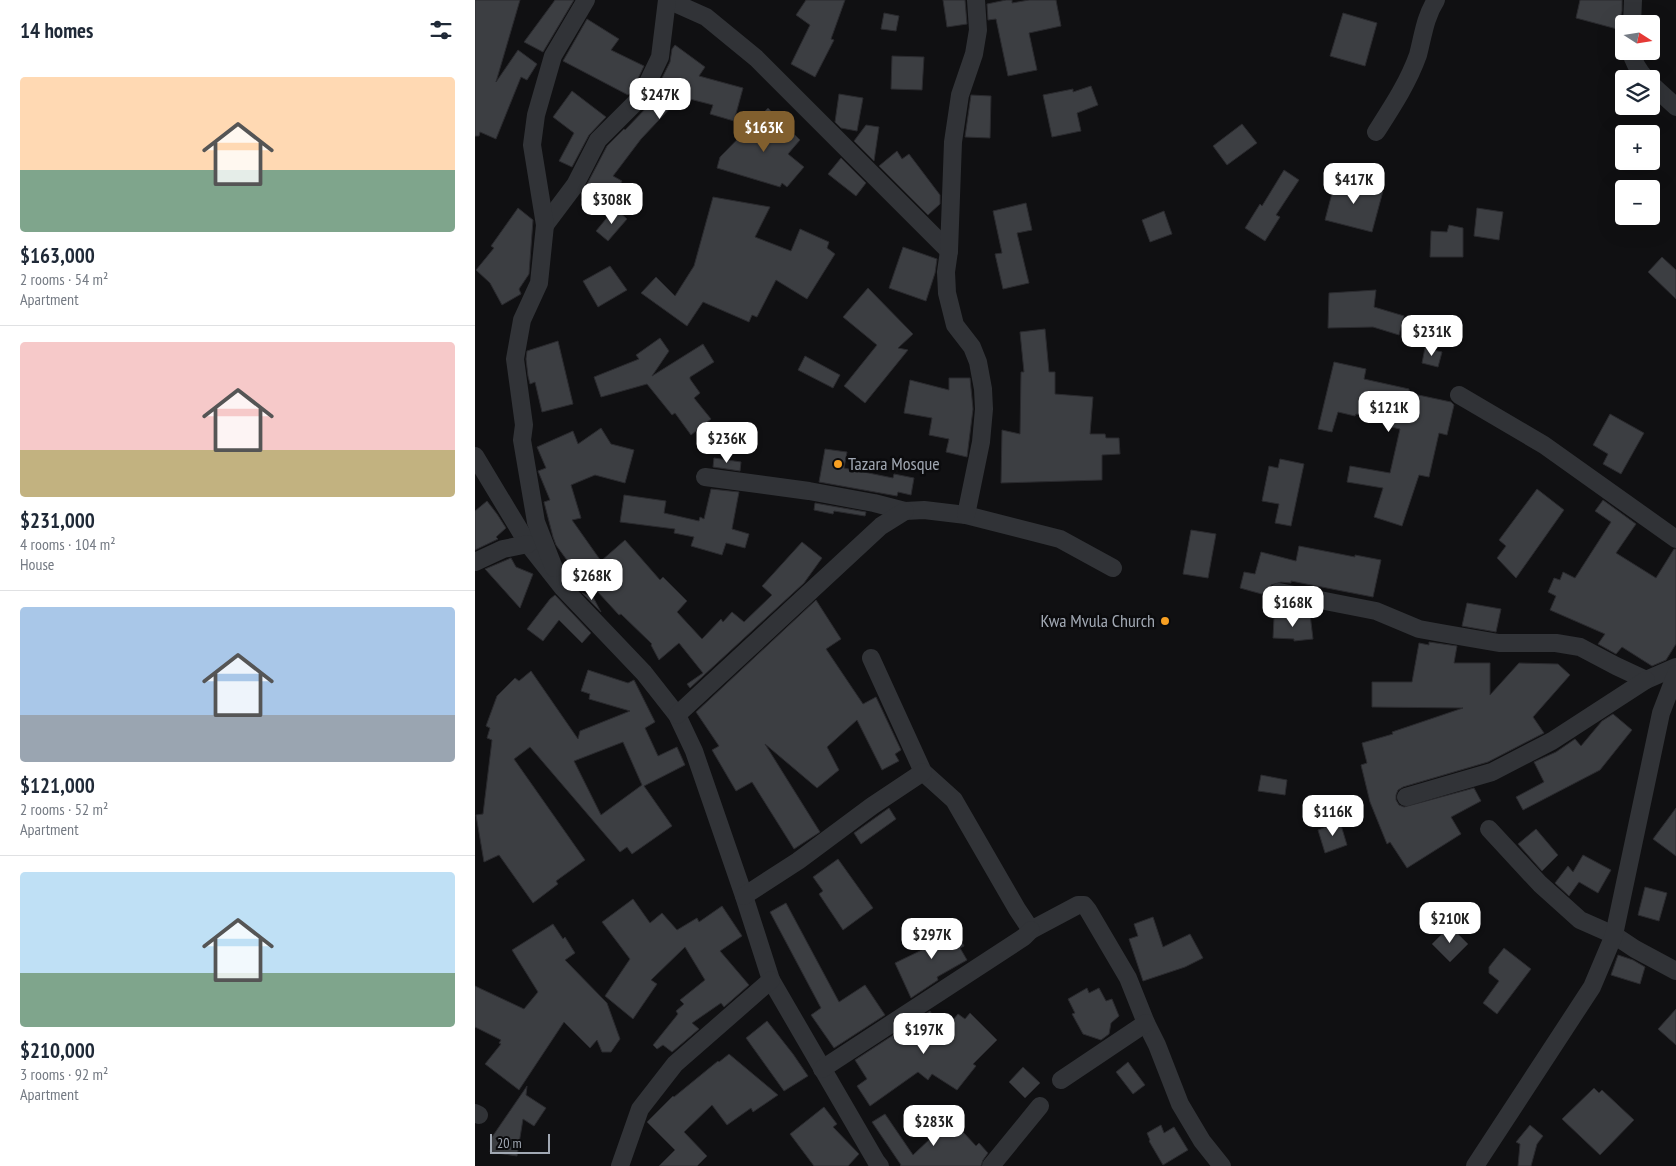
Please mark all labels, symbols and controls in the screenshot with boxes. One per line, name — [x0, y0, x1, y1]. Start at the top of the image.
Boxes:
north arrow — [1615, 15, 1660, 60]
map controls — [1615, 15, 1660, 225]
icon: filters — [427, 16, 455, 44]
text: 14 homes — [20, 17, 93, 44]
button: layers — [1615, 70, 1660, 115]
pin: $247K — [625, 78, 695, 120]
text: $247K — [641, 84, 679, 104]
icon: home — [193, 109, 283, 199]
pin: $163K — [729, 110, 799, 153]
text: $163K — [745, 117, 783, 137]
button: + — [1615, 125, 1660, 170]
pin: $417K — [1319, 162, 1389, 205]
text: $417K — [1335, 169, 1373, 189]
button: − — [1615, 180, 1660, 225]
pin: $308K — [577, 182, 647, 225]
text: $308K — [593, 189, 631, 209]
text: $163,000 — [20, 242, 95, 269]
text: 2 rooms · 54 m² — [20, 269, 108, 289]
text: Apartment — [20, 289, 79, 309]
pin: $231K — [1397, 314, 1467, 357]
text: $231K — [1413, 321, 1451, 341]
icon: home — [193, 375, 283, 465]
pin: $121K — [1354, 390, 1424, 433]
text: $121K — [1370, 397, 1408, 417]
pin: $236K — [692, 422, 762, 464]
text: $236K — [708, 428, 746, 448]
place label: Tazara Mosque — [848, 452, 940, 475]
marker: Tazara Mosque — [832, 458, 844, 470]
text: $231,000 — [20, 507, 95, 534]
text: 4 rooms · 104 m² — [20, 534, 116, 554]
text: House — [20, 554, 54, 574]
pin: $268K — [557, 558, 627, 601]
text: $268K — [573, 565, 611, 585]
pin: $168K — [1258, 586, 1328, 628]
text: $168K — [1274, 592, 1312, 612]
place label: Kwa Mvula Church — [1041, 609, 1155, 632]
marker: Kwa Mvula Church — [1159, 615, 1171, 627]
icon: home — [193, 640, 283, 730]
text: $121,000 — [20, 772, 95, 799]
pin: $116K — [1298, 794, 1368, 837]
text: 2 rooms · 52 m² — [20, 799, 108, 819]
text: $116K — [1314, 801, 1352, 821]
text: Apartment — [20, 819, 79, 839]
pin: $210K — [1415, 902, 1485, 944]
icon: home — [193, 905, 283, 995]
text: $210K — [1431, 908, 1469, 928]
pin: $297K — [897, 918, 967, 960]
text: $297K — [913, 924, 951, 944]
pin: $197K — [889, 1012, 959, 1055]
text: $197K — [905, 1019, 943, 1039]
text: $210,000 — [20, 1037, 95, 1064]
text: 3 rooms · 92 m² — [20, 1064, 108, 1084]
text: Apartment — [20, 1084, 79, 1104]
pin: $283K — [899, 1104, 969, 1147]
text: $283K — [915, 1111, 953, 1131]
scale bar — [490, 1131, 550, 1154]
text: 20 m — [497, 1134, 522, 1152]

